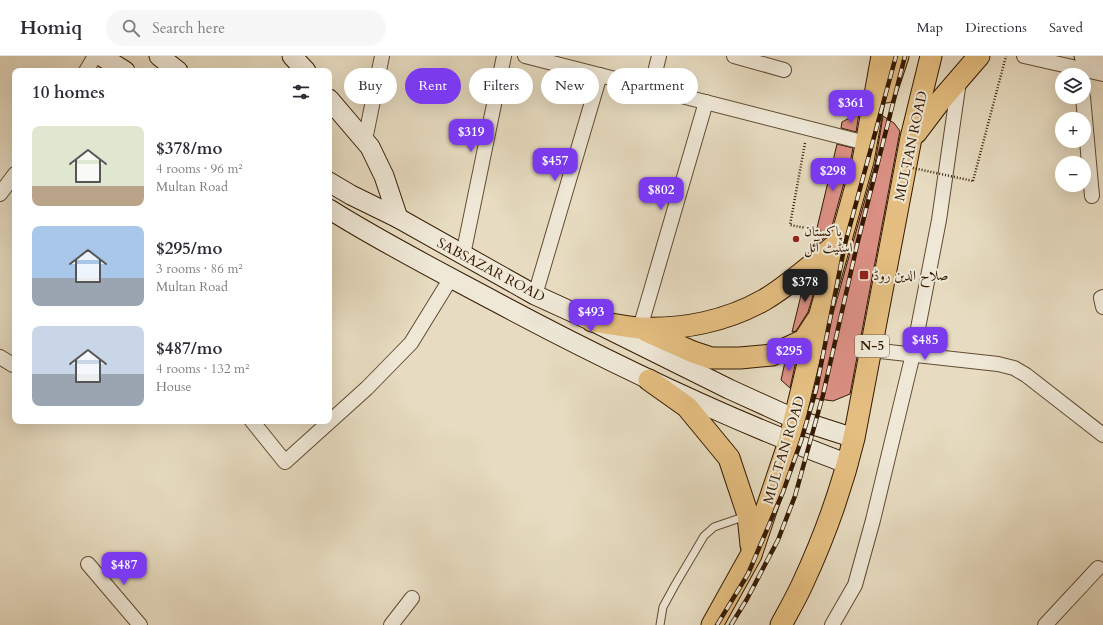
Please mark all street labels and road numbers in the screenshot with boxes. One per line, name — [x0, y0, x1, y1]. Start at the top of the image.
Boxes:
street label: MULTAN ROAD — [890, 89, 932, 203]
street label: SABSAZAR ROAD — [434, 233, 548, 307]
road number: N-5 — [855, 335, 889, 357]
street label: MULTAN ROAD — [759, 394, 809, 506]

